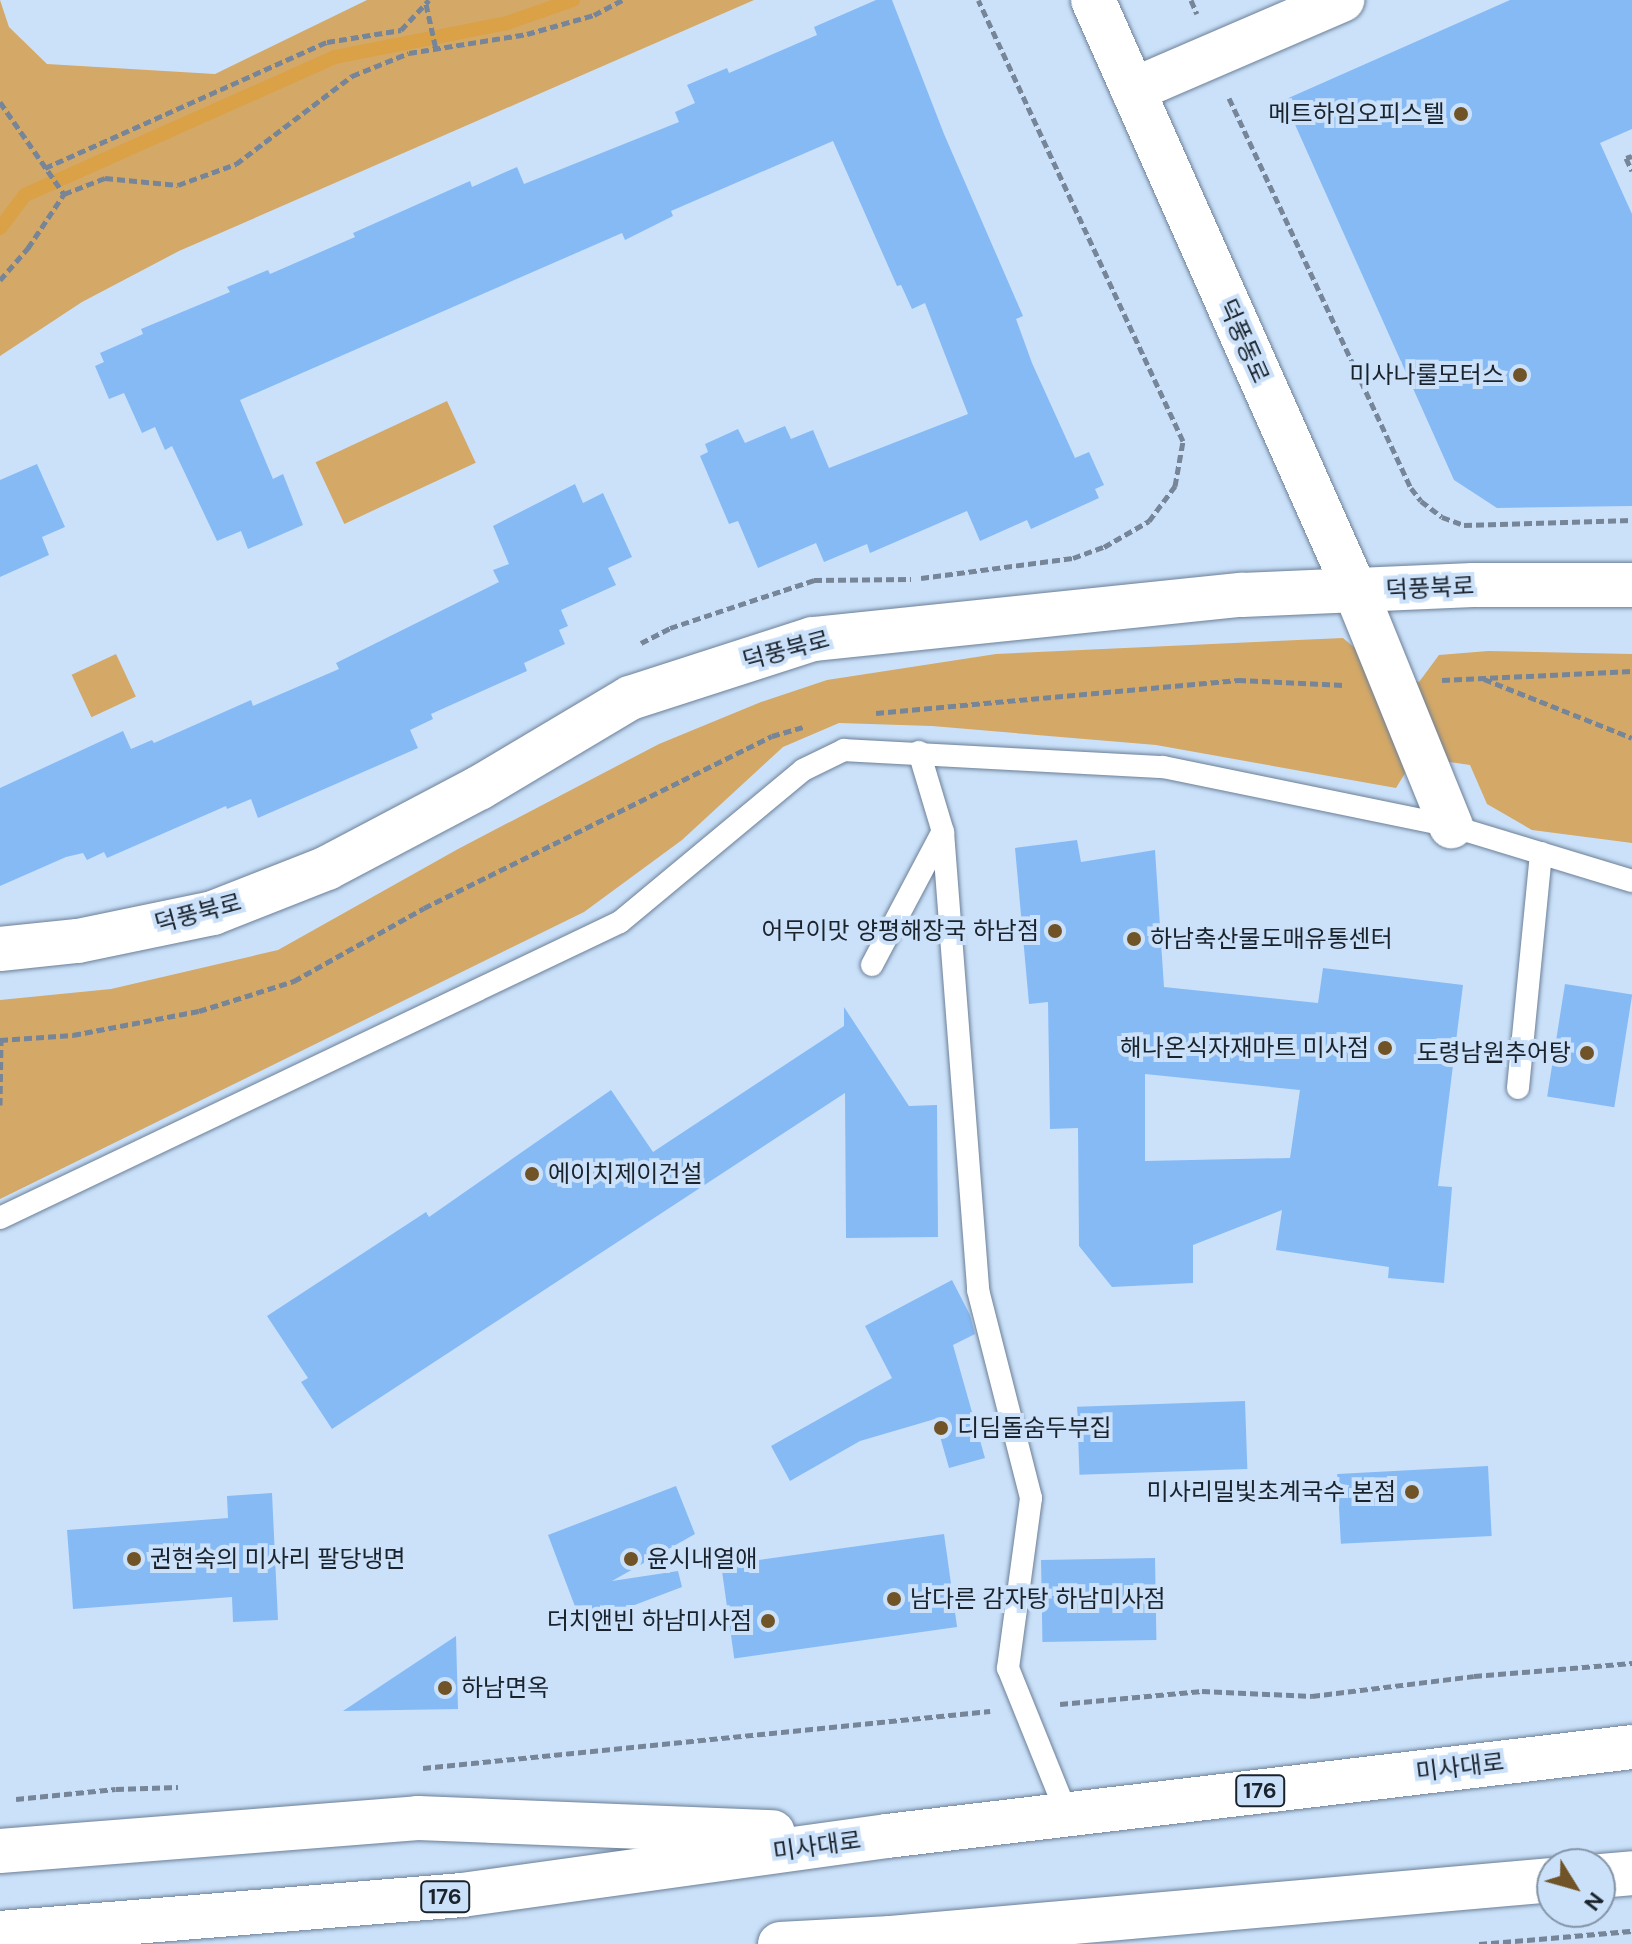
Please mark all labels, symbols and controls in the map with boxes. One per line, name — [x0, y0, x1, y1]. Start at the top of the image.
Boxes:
place label: 메트하임오피스텔 — [1268, 100, 1445, 128]
marker: 메트하임오피스텔 — [1452, 105, 1470, 123]
street label: 덕풍동로 — [1213, 295, 1275, 387]
place label: 미사나룰모터스 — [1349, 361, 1504, 389]
marker: 미사나룰모터스 — [1511, 366, 1529, 384]
street label: 덕풍북로 — [1385, 571, 1475, 605]
street label: 덕풍북로 — [740, 625, 832, 675]
street label: 덕풍북로 — [152, 888, 244, 938]
place label: 어무이맛 양평해장국 하남점 — [761, 917, 1039, 945]
marker: 어무이맛 양평해장국 하남점 — [1046, 922, 1064, 940]
place label: 하남축산물도매유통센터 — [1150, 925, 1393, 953]
marker: 하남축산물도매유통센터 — [1125, 930, 1143, 948]
place label: 해나온식자재마트 미사점 — [1120, 1034, 1369, 1062]
marker: 해나온식자재마트 미사점 — [1376, 1039, 1394, 1057]
place label: 도령남원추어탕 — [1416, 1039, 1571, 1067]
marker: 도령남원추어탕 — [1578, 1044, 1596, 1062]
place label: 에이치제이건설 — [548, 1160, 703, 1188]
marker: 에이치제이건설 — [523, 1165, 541, 1183]
place label: 디딤돌숨두부집 — [957, 1414, 1112, 1442]
marker: 디딤돌숨두부집 — [932, 1419, 950, 1437]
place label: 미사리밀빛초계국수 본점 — [1147, 1478, 1396, 1506]
marker: 미사리밀빛초계국수 본점 — [1403, 1483, 1421, 1501]
place label: 권현숙의 미사리 팔당냉면 — [150, 1545, 406, 1573]
place label: 윤시내열애 — [647, 1545, 757, 1573]
marker: 권현숙의 미사리 팔당냉면 — [125, 1550, 143, 1568]
marker: 윤시내열애 — [622, 1550, 640, 1568]
place label: 남다른 감자탕 하남미사점 — [910, 1585, 1166, 1613]
marker: 남다른 감자탕 하남미사점 — [885, 1590, 903, 1608]
place label: 더치앤빈 하남미사점 — [547, 1607, 752, 1635]
marker: 더치앤빈 하남미사점 — [759, 1612, 777, 1630]
place label: 하남면옥 — [461, 1674, 549, 1702]
marker: 하남면옥 — [436, 1679, 454, 1697]
street label: 미사대로 — [1414, 1747, 1506, 1787]
road number: 176 — [1234, 1773, 1286, 1809]
street label: 미사대로 — [771, 1826, 863, 1866]
north arrow — [1536, 1848, 1616, 1928]
road number: 176 — [419, 1879, 471, 1915]
text: N — [1578, 1886, 1610, 1917]

